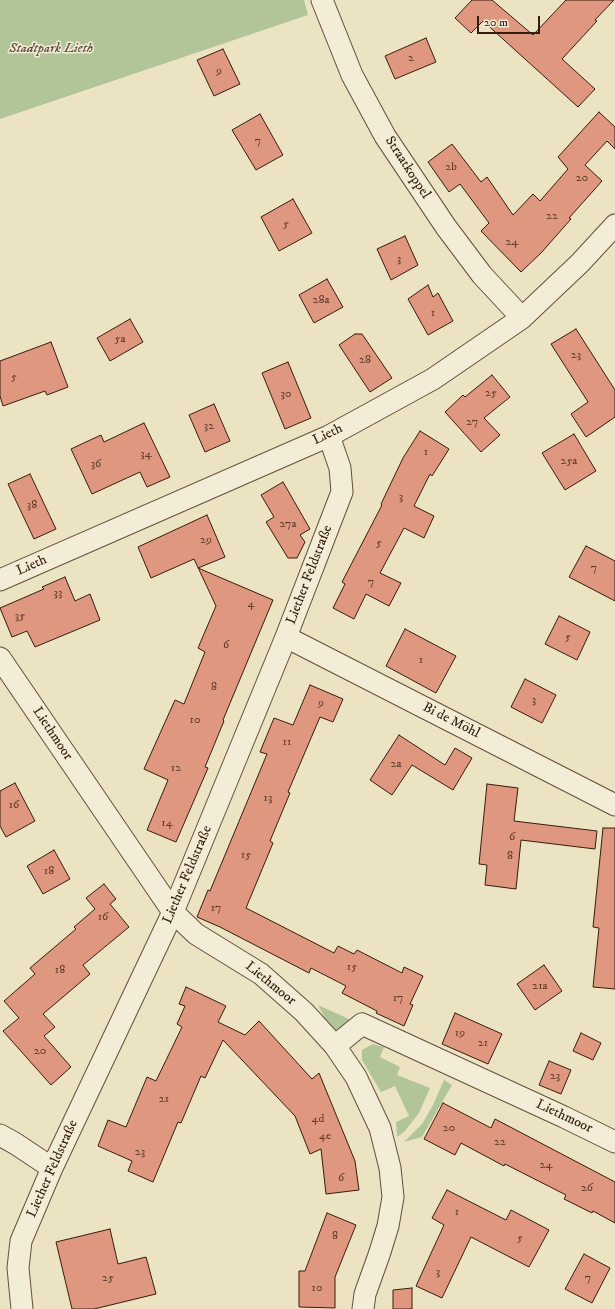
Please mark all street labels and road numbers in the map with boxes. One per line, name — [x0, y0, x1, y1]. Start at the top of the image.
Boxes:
street label: Straatkoppel — [381, 134, 433, 202]
street label: Lieth — [310, 421, 346, 449]
street label: Liether Feldstraße — [283, 523, 337, 627]
street label: Lieth — [14, 552, 50, 580]
street label: Bi de Möhl — [420, 699, 482, 743]
street label: Liethmoor — [28, 704, 76, 764]
street label: Liether Feldstraße — [160, 823, 216, 927]
street label: Liethmoor — [241, 958, 299, 1010]
street label: Liethmoor — [533, 1097, 595, 1137]
street label: Liether Feldstraße — [24, 1118, 82, 1220]

